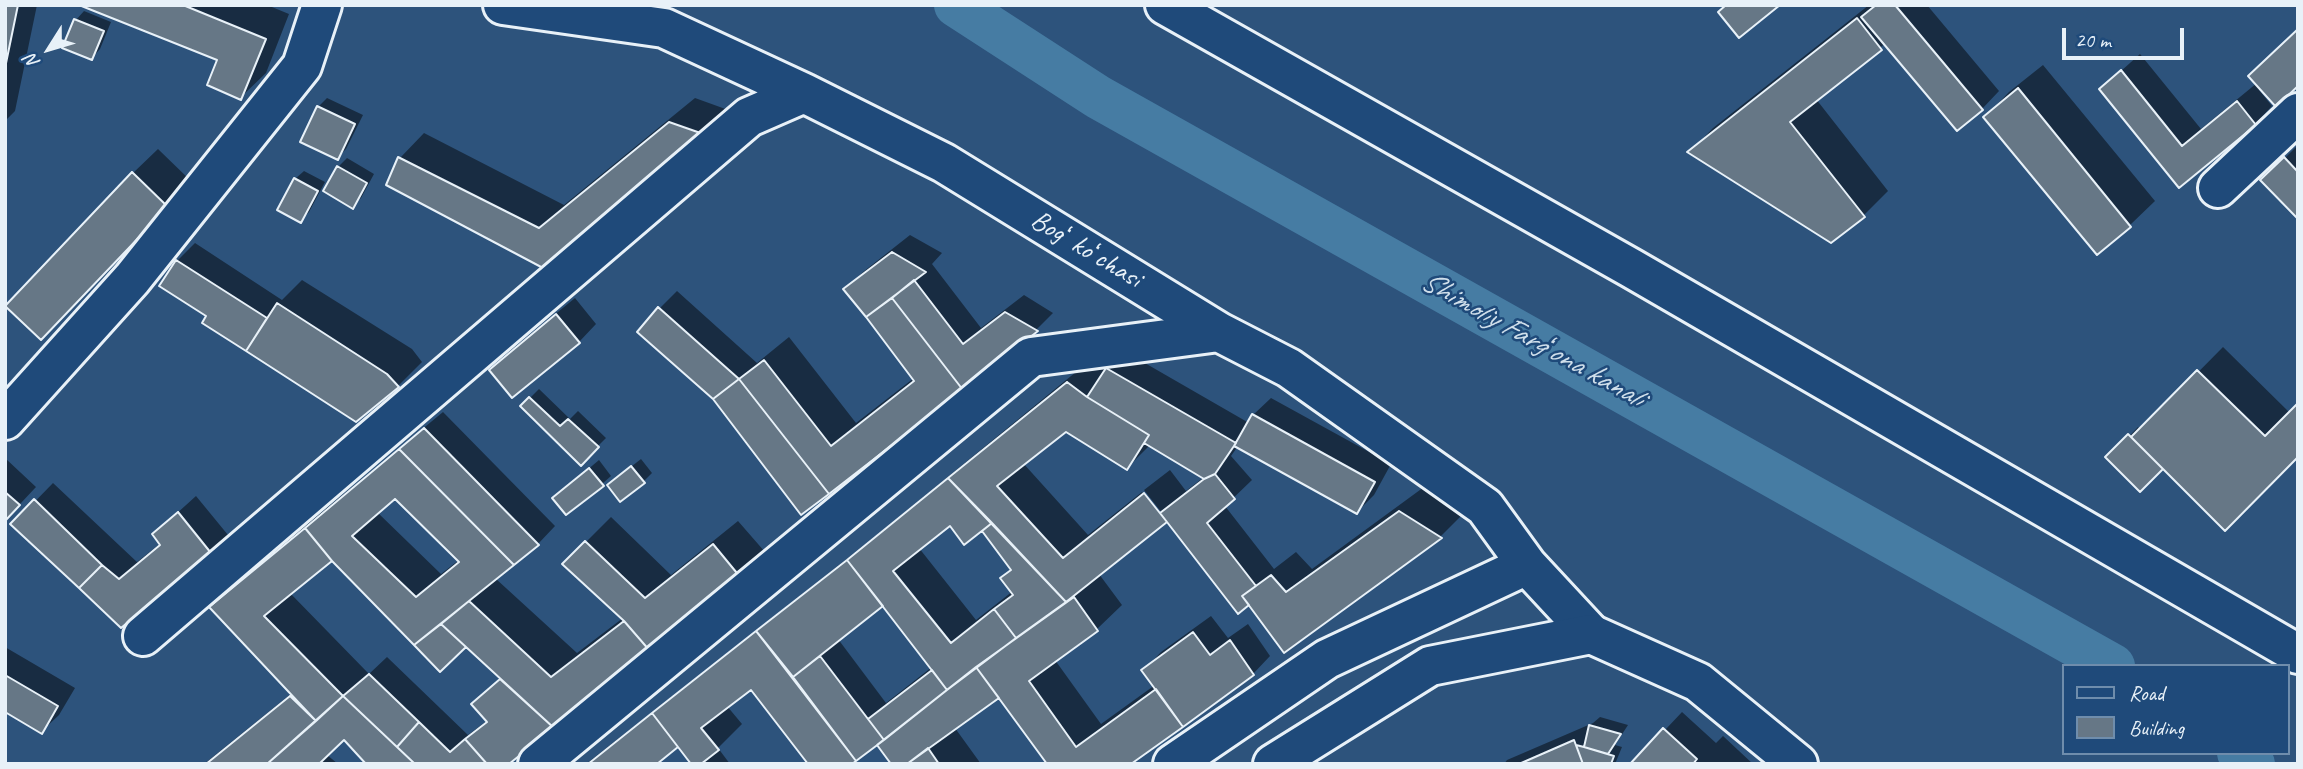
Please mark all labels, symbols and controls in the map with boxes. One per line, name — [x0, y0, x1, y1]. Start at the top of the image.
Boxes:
north arrow — [14, 14, 84, 84]
scale bar — [2065, 14, 2188, 58]
text: 20 m — [2075, 27, 2111, 53]
text: N — [19, 50, 45, 74]
street label: Bogʻ koʻchasi — [1024, 204, 1148, 296]
water label: Shimoliy Fargʻona kanali — [1414, 264, 1650, 416]
legend — [2062, 664, 2289, 755]
text: Road — [2129, 680, 2164, 706]
text: Building — [2129, 715, 2184, 741]

